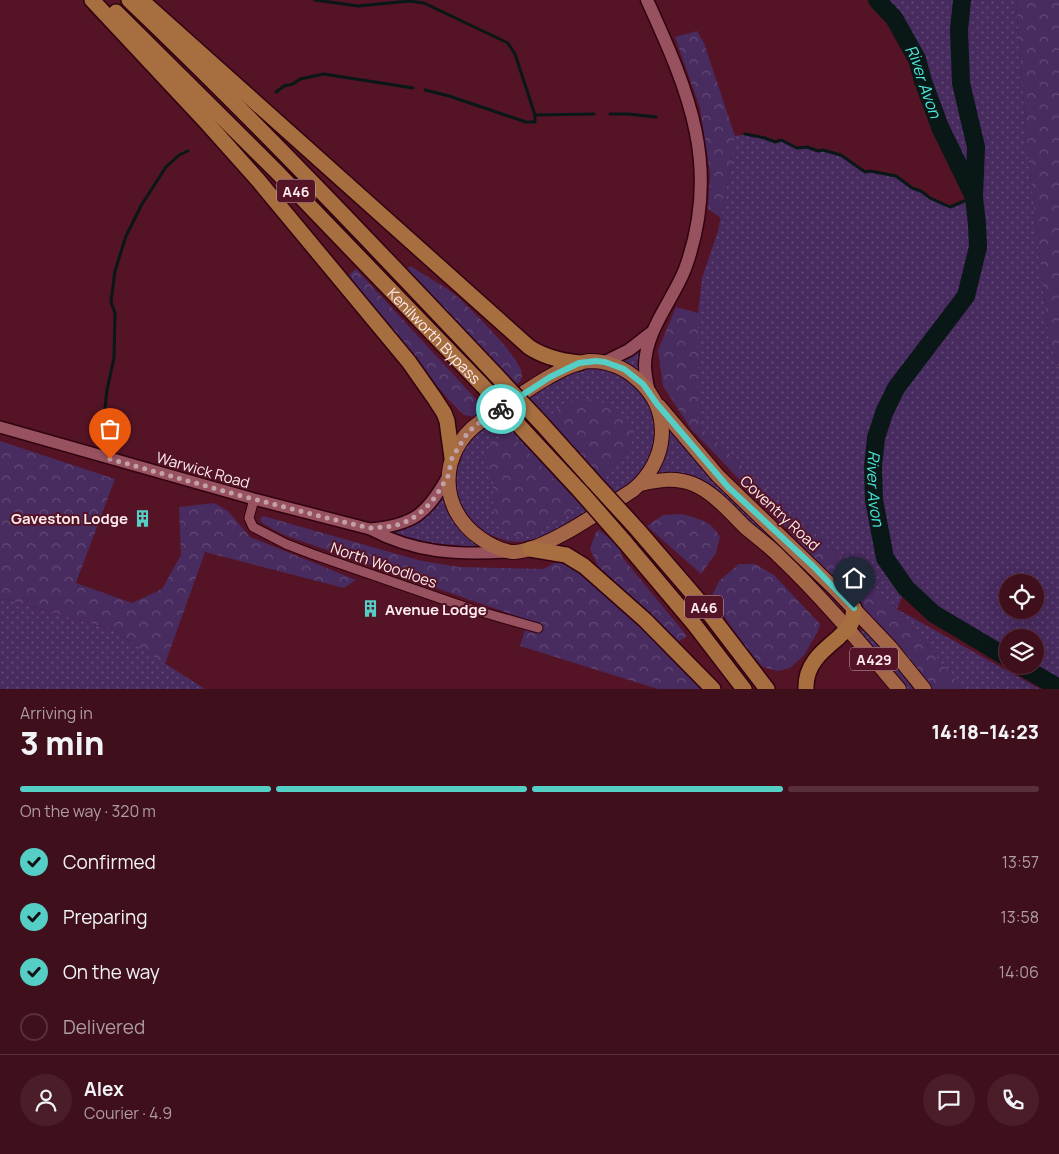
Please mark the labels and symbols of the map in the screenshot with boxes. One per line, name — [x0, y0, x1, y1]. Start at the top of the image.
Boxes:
water label: River Avon — [900, 41, 947, 121]
road number: A46 — [277, 180, 315, 202]
street label: Kenilworth Bypass — [383, 283, 486, 388]
courier — [476, 384, 526, 434]
pin — [89, 408, 131, 459]
street label: Warwick Road — [154, 447, 252, 493]
water label: River Avon — [862, 449, 890, 529]
street label: Coventry Road — [736, 471, 824, 555]
place label: Gaveston Lodge — [11, 508, 128, 529]
building icon: Gaveston Lodge — [132, 508, 152, 528]
street label: North Woodloes — [328, 537, 440, 593]
pin — [833, 557, 875, 608]
road number: A46 — [685, 596, 723, 618]
building icon: Avenue Lodge — [361, 599, 381, 619]
place label: Avenue Lodge — [385, 599, 487, 620]
road number: A429 — [850, 648, 898, 671]

